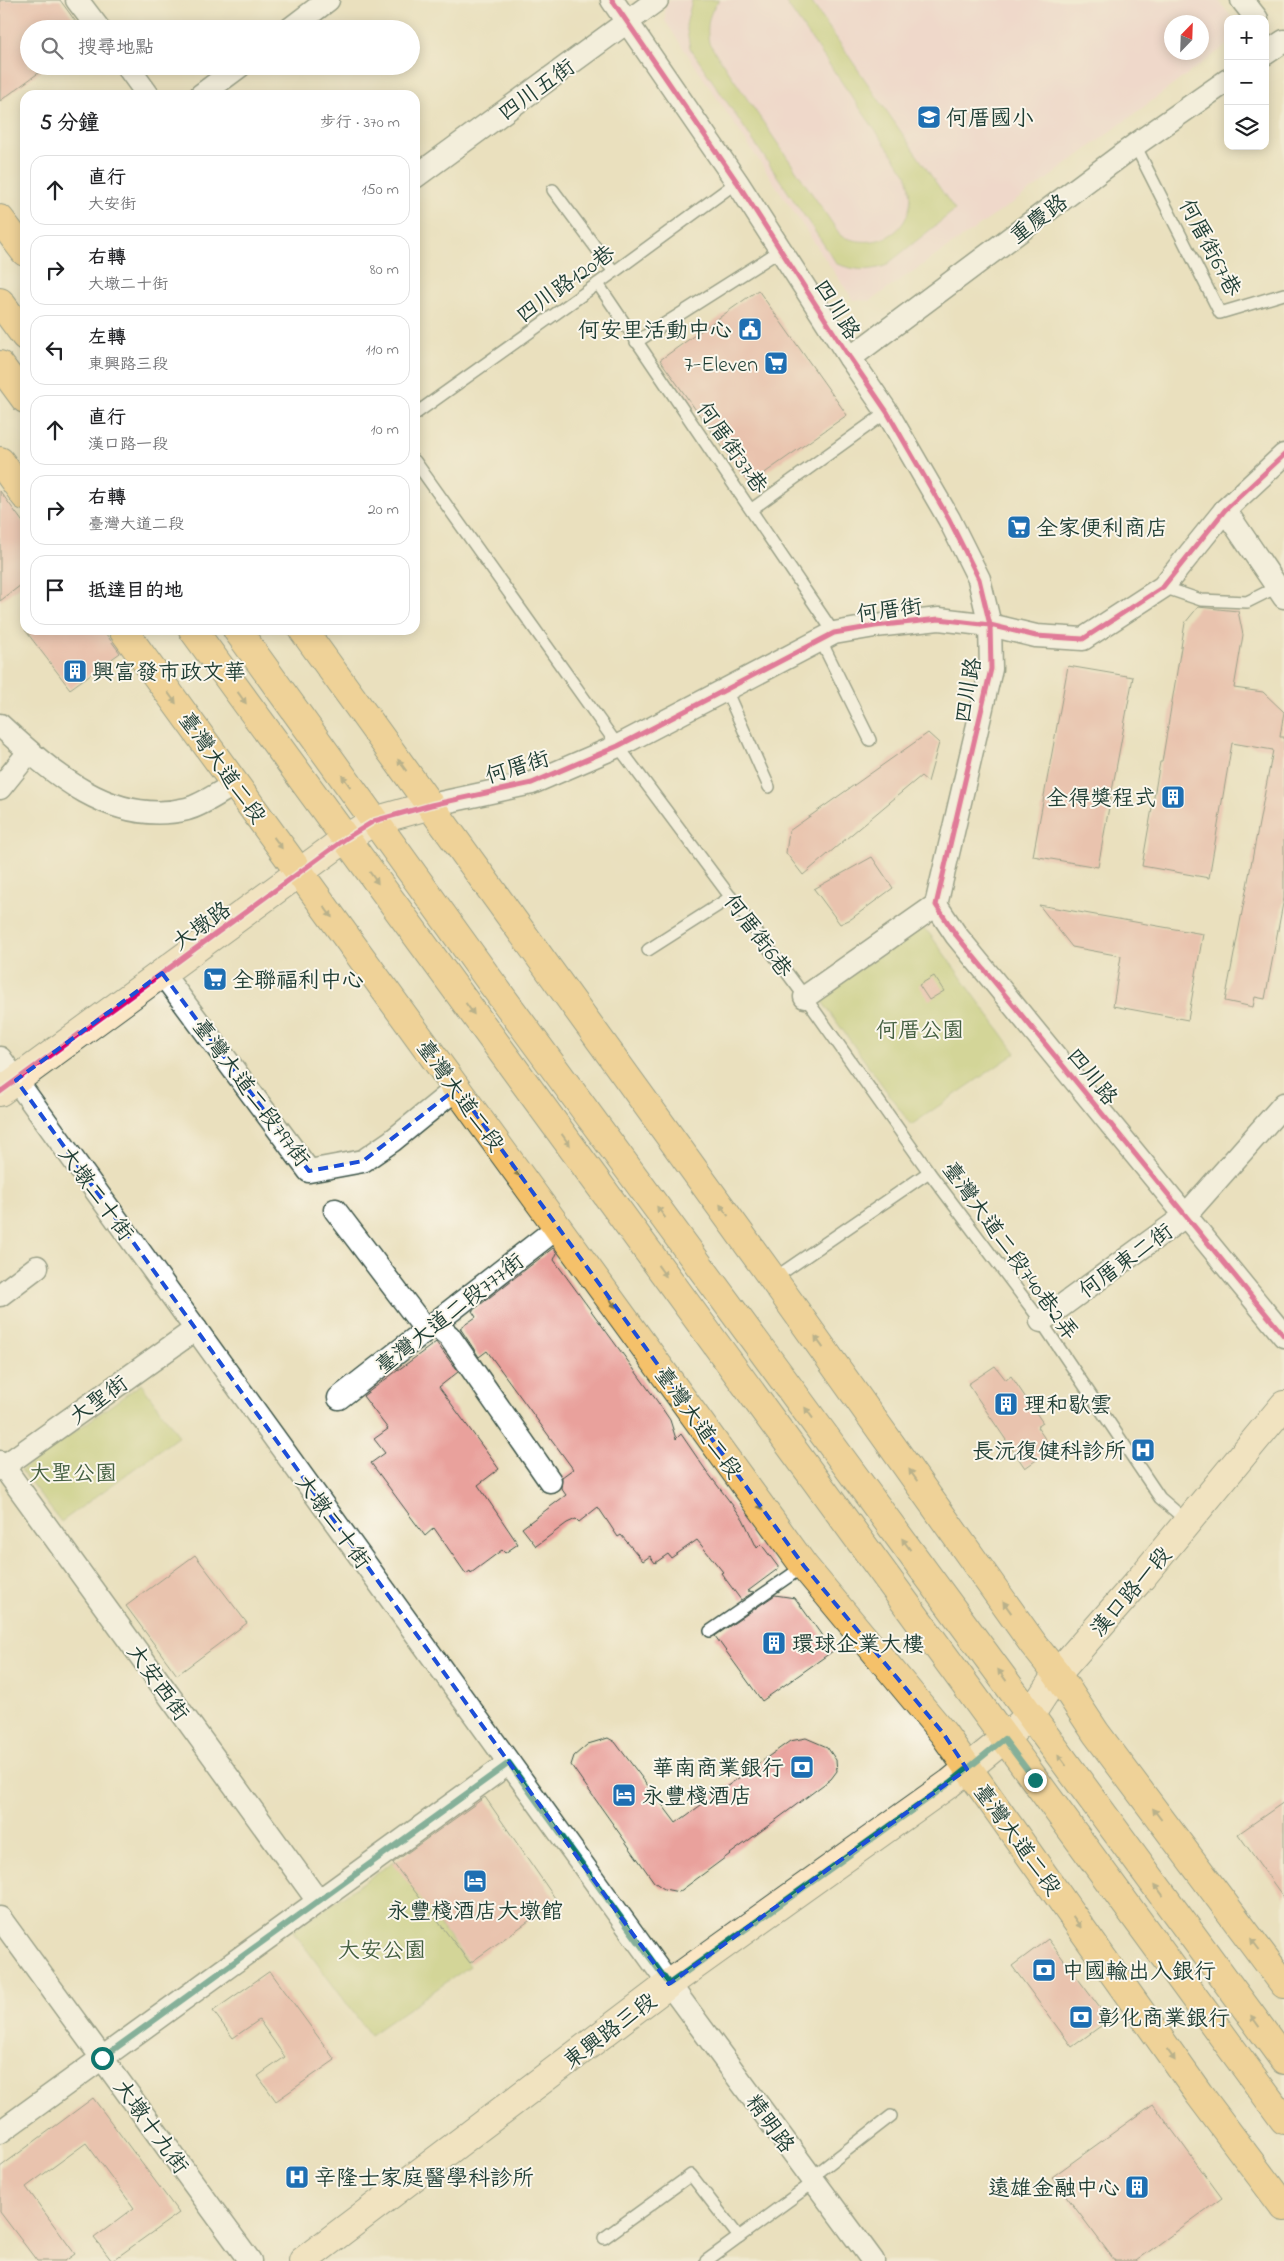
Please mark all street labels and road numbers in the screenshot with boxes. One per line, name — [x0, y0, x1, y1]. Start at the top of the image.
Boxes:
street label: 四川五街 — [493, 53, 583, 130]
street label: 重慶路 — [1004, 188, 1076, 253]
street label: 何厝街67巷 — [1169, 194, 1248, 303]
street label: 四川路120巷 — [511, 239, 623, 332]
street label: 四川路 — [804, 274, 867, 347]
street label: 何厝街37巷 — [687, 396, 774, 501]
street label: 何厝街 — [855, 592, 924, 632]
street label: 四川路 — [948, 655, 991, 726]
street label: 臺灣大道二段 — [169, 706, 272, 832]
street label: 何厝街 — [482, 744, 554, 794]
street label: 何厝街6巷 — [714, 888, 799, 985]
street label: 大墩路 — [167, 895, 239, 960]
street label: 臺灣大道二段797街 — [183, 1013, 316, 1175]
street label: 臺灣大道二段 — [407, 1034, 510, 1160]
street label: 四川路 — [1057, 1042, 1124, 1114]
street label: 大墩二十街 — [49, 1141, 140, 1249]
street label: 臺灣大道二段740巷2弄 — [933, 1156, 1085, 1348]
street label: 何厝東二街 — [1073, 1217, 1181, 1308]
street label: 臺灣大道二段777街 — [370, 1247, 532, 1384]
street label: 臺灣大道二段 — [645, 1361, 748, 1487]
street label: 大聖街 — [64, 1369, 136, 1434]
street label: 大墩二十街 — [286, 1469, 377, 1577]
street label: 漢口路一段 — [1084, 1541, 1180, 1645]
street label: 大安西街 — [118, 1639, 195, 1729]
street label: 臺灣大道二段 — [964, 1778, 1067, 1904]
street label: 東興路三段 — [557, 1987, 664, 2078]
street label: 大墩十九街 — [104, 2074, 195, 2182]
street label: 精明路 — [736, 2089, 801, 2161]

